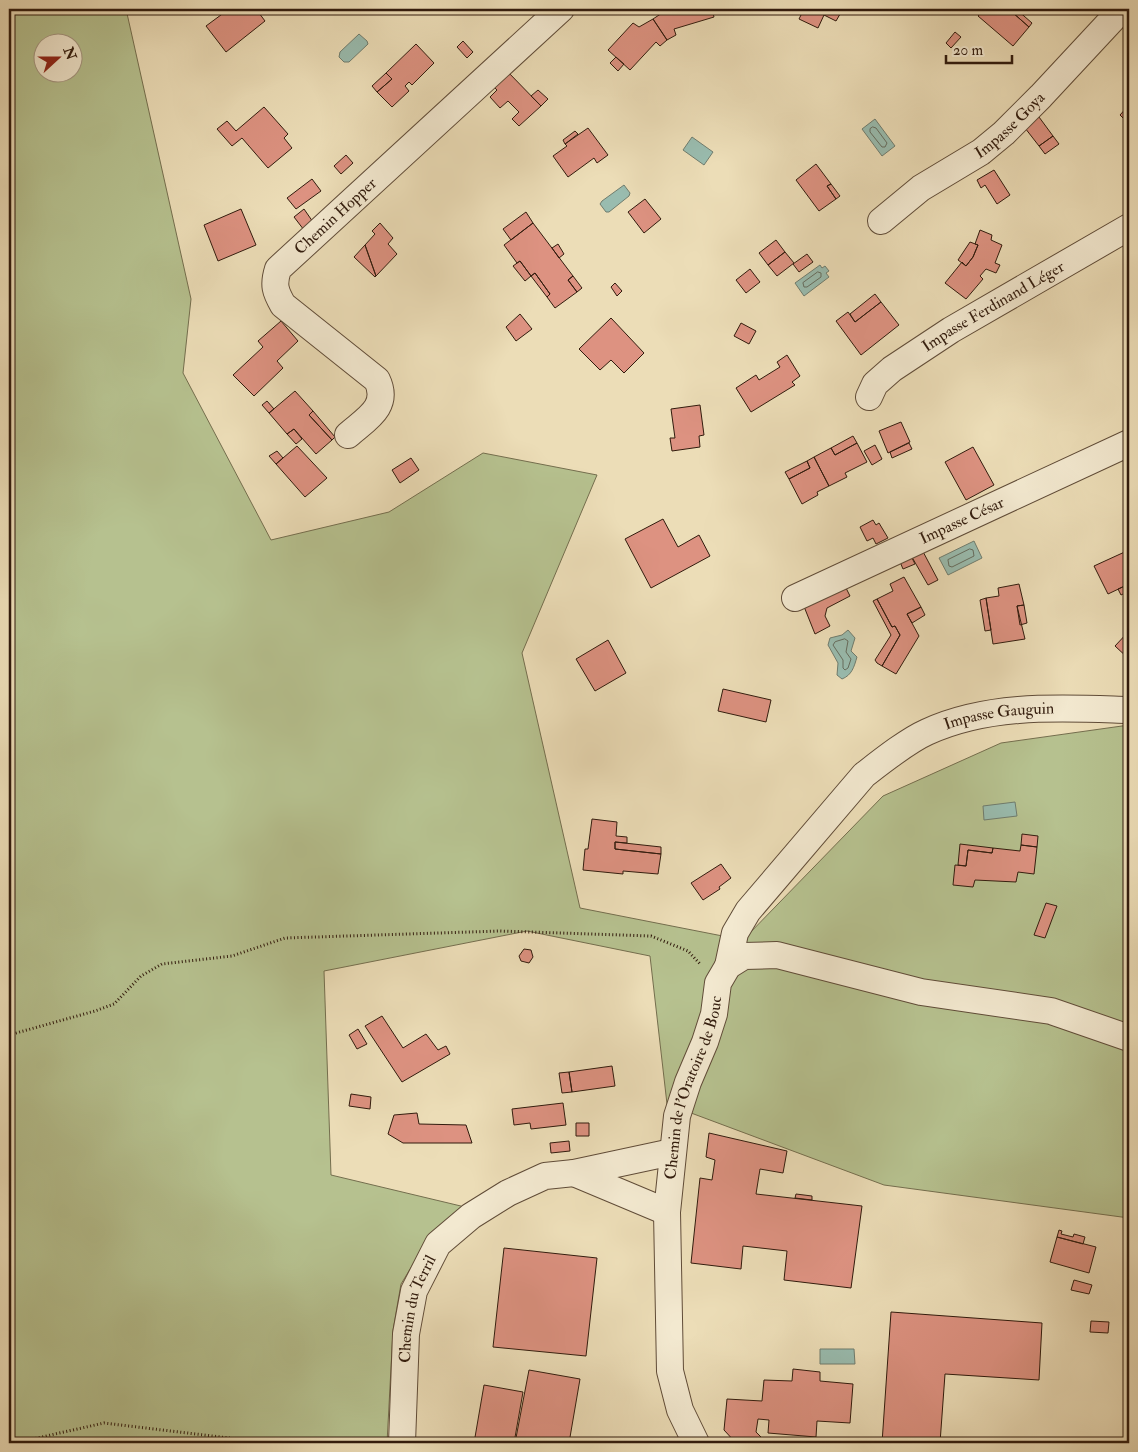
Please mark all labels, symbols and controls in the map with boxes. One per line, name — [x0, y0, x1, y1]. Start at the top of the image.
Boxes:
north arrow — [32, 32, 82, 82]
scale bar — [946, 32, 1012, 64]
text: 20 m — [953, 41, 983, 60]
text: N — [59, 44, 80, 63]
street label: Impasse Goya — [971, 87, 1050, 163]
street label: Chemin Hopper — [290, 173, 381, 259]
street label: Impasse Ferdinand Léger — [918, 257, 1068, 356]
street label: Impasse César — [916, 492, 1007, 549]
street label: Impasse Gauguin — [941, 698, 1054, 734]
street label: Chemin de l'Oratoire de Bouc — [660, 994, 726, 1181]
street label: Chemin du Terril — [395, 1252, 441, 1363]

